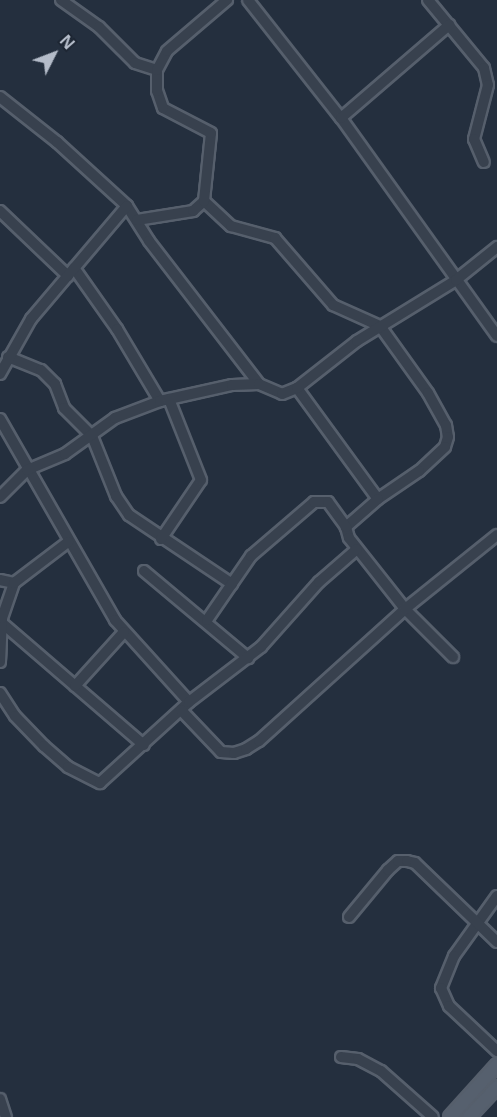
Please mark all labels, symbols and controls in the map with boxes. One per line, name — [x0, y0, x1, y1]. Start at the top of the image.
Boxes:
north arrow — [24, 24, 84, 84]
text: N — [55, 30, 80, 54]

